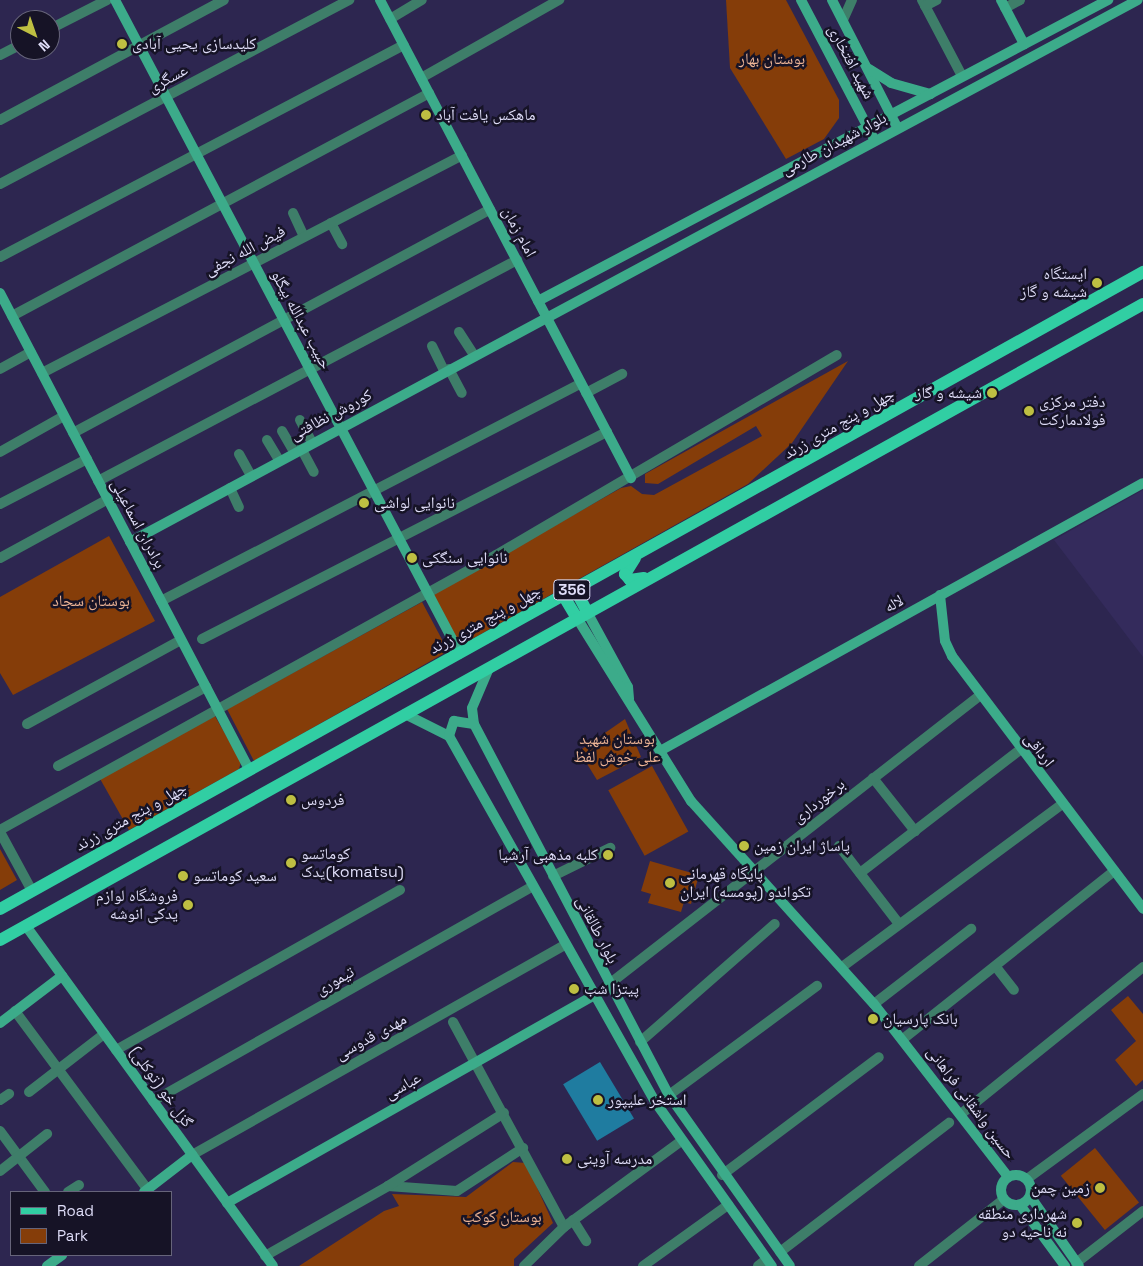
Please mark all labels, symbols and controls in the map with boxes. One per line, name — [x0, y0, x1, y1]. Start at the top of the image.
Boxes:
north arrow — [10, 10, 60, 60]
street label: شهید افتخاری — [823, 22, 879, 102]
place label: کلیدسازی یحیی آبادی — [132, 34, 256, 54]
text: N — [35, 36, 54, 55]
marker: کلیدسازی یحیی آبادی — [116, 38, 128, 50]
park label: بوستان بهار — [739, 49, 805, 69]
street label: عسگری — [145, 61, 191, 97]
place label: ماهکس یافت آباد — [436, 105, 536, 125]
street label: بلوار شهیدان طارمی — [778, 108, 890, 180]
marker: ماهکس یافت آباد — [420, 109, 432, 121]
street label: امام زمان — [498, 204, 540, 260]
street label: فیض الله نجفی — [201, 222, 289, 280]
place label: ایستگاه شیشه و گاز — [1020, 264, 1087, 302]
street label: حبیب عبدالله بیگلو — [267, 267, 335, 373]
marker: ایستگاه شیشه و گاز — [1091, 277, 1103, 289]
place label: شیشه و گاز — [915, 383, 982, 403]
street label: کوروش نظافتی — [287, 385, 375, 445]
street label: چهل و پنج متری زرند — [780, 385, 898, 463]
marker: شیشه و گاز — [986, 387, 998, 399]
place label: دفتر مرکزی فولادمارکت — [1039, 392, 1105, 430]
marker: دفتر مرکزی فولادمارکت — [1023, 405, 1035, 417]
street label: برادران اسماعیلی — [106, 476, 170, 572]
place label: نانوایی لواشی — [374, 493, 455, 513]
marker: نانوایی لواشی — [358, 497, 370, 509]
place label: نانوایی سنگکی — [422, 548, 508, 568]
marker: نانوایی سنگکی — [406, 552, 418, 564]
road number: 356 — [553, 578, 591, 602]
street label: چهل و پنج متری زرند — [426, 581, 544, 659]
park label: بوستان سجاد — [52, 591, 130, 611]
street label: لاله — [881, 591, 907, 617]
park label: بوستان شهید علی خوش لفظ — [573, 729, 661, 767]
street label: ارداقی — [1020, 729, 1058, 771]
street label: برخورداری — [789, 775, 849, 827]
street label: چهل و پنج متری زرند — [72, 778, 190, 856]
place label: فردوس — [301, 790, 345, 810]
marker: فردوس — [285, 794, 297, 806]
place label: پاساژ ایران زمین — [754, 836, 850, 856]
marker: پاساژ ایران زمین — [738, 840, 750, 852]
place label: کوماتسو یدک(komatsu) — [301, 844, 404, 882]
place label: کلبه مذهبی آرشیا — [498, 845, 598, 865]
marker: کلبه مذهبی آرشیا — [602, 849, 614, 861]
marker: کوماتسو یدک(komatsu) — [285, 857, 297, 869]
place label: پایگاه قهرمانی تکواندو (پومسه) ایران — [680, 864, 811, 902]
place label: سعید کوماتسو — [193, 866, 277, 886]
marker: سعید کوماتسو — [177, 870, 189, 882]
marker: پایگاه قهرمانی تکواندو (پومسه) ایران — [664, 877, 676, 889]
place label: فروشگاه لوازم یدکی انوشه — [96, 886, 178, 924]
street label: بلوار طالقانی — [572, 893, 622, 967]
marker: فروشگاه لوازم یدکی انوشه — [182, 899, 194, 911]
street label: تیموری — [312, 962, 358, 1000]
place label: پیتزا شب — [584, 979, 639, 999]
marker: پیتزا شب — [568, 983, 580, 995]
place label: بانک پارسیان — [883, 1009, 958, 1029]
street label: مهدی قدوسی — [332, 1010, 410, 1064]
marker: بانک پارسیان — [867, 1013, 879, 1025]
street label: گزل خو (توکلی) — [125, 1043, 197, 1131]
street label: حسین واشقانی فراهانی — [922, 1043, 1020, 1163]
street label: عباسی — [382, 1068, 424, 1104]
place label: استخر علیپور — [608, 1090, 687, 1110]
marker: استخر علیپور — [592, 1094, 604, 1106]
place label: مدرسه آوینی — [577, 1149, 652, 1169]
marker: مدرسه آوینی — [561, 1153, 573, 1165]
place label: زمین چمن — [1031, 1178, 1090, 1198]
marker: زمین چمن — [1094, 1182, 1106, 1194]
legend — [10, 1191, 172, 1256]
text: Road — [57, 1201, 94, 1220]
place label: شهرداری منطقه نه ناحیه دو — [978, 1204, 1067, 1242]
park label: بوستان کوکب — [462, 1207, 542, 1227]
marker: شهرداری منطقه نه ناحیه دو — [1071, 1217, 1083, 1229]
text: Park — [57, 1226, 88, 1245]

